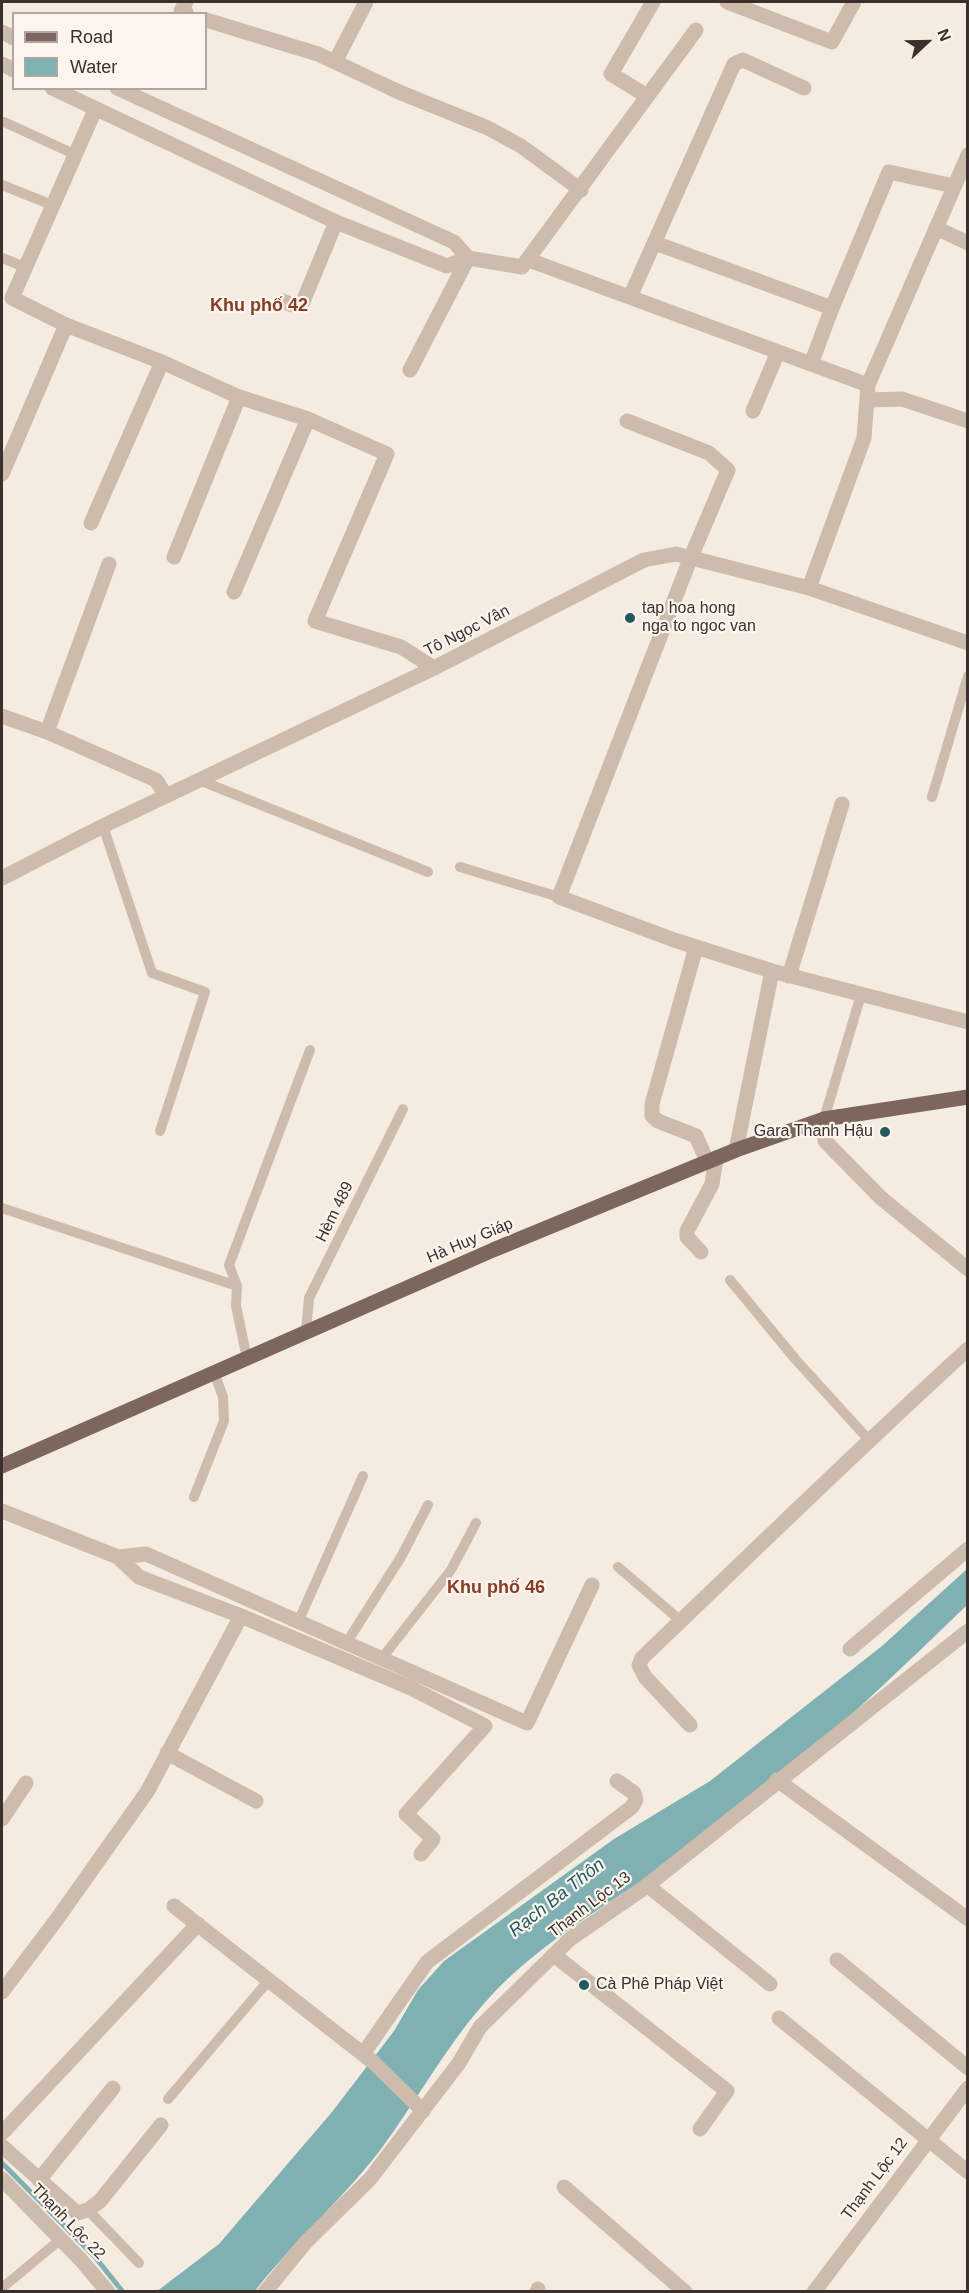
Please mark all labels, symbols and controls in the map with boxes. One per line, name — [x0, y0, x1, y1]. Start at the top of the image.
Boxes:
legend — [12, 12, 207, 90]
north arrow — [897, 12, 957, 72]
text: Road — [70, 27, 113, 47]
text: N — [934, 27, 954, 44]
text: Water — [70, 57, 117, 77]
district label: Khu phố 42 — [210, 295, 308, 317]
place label: tap hoa hong nga to ngoc van — [642, 599, 756, 637]
street label: Tô Ngọc Vân — [421, 601, 513, 661]
marker: tap hoa hong nga to ngoc van — [623, 611, 637, 625]
place label: Gara Thanh Hậu — [754, 1122, 873, 1142]
marker: Gara Thanh Hậu — [878, 1125, 892, 1139]
street label: Hèm 489 — [312, 1179, 358, 1245]
street label: Hà Huy Giáp — [424, 1214, 516, 1268]
district label: Khu phố 46 — [447, 1577, 545, 1599]
water label: Rạch Ba Thôn — [505, 1854, 609, 1942]
street label: Thạnh Lộc 13 — [545, 1868, 635, 1942]
place label: Cà Phê Pháp Việt — [596, 1975, 723, 1995]
marker: Cà Phê Pháp Việt — [577, 1978, 591, 1992]
street label: Thạnh Lộc 12 — [838, 2134, 912, 2224]
street label: Thạnh Lộc 22 — [27, 2180, 109, 2264]

